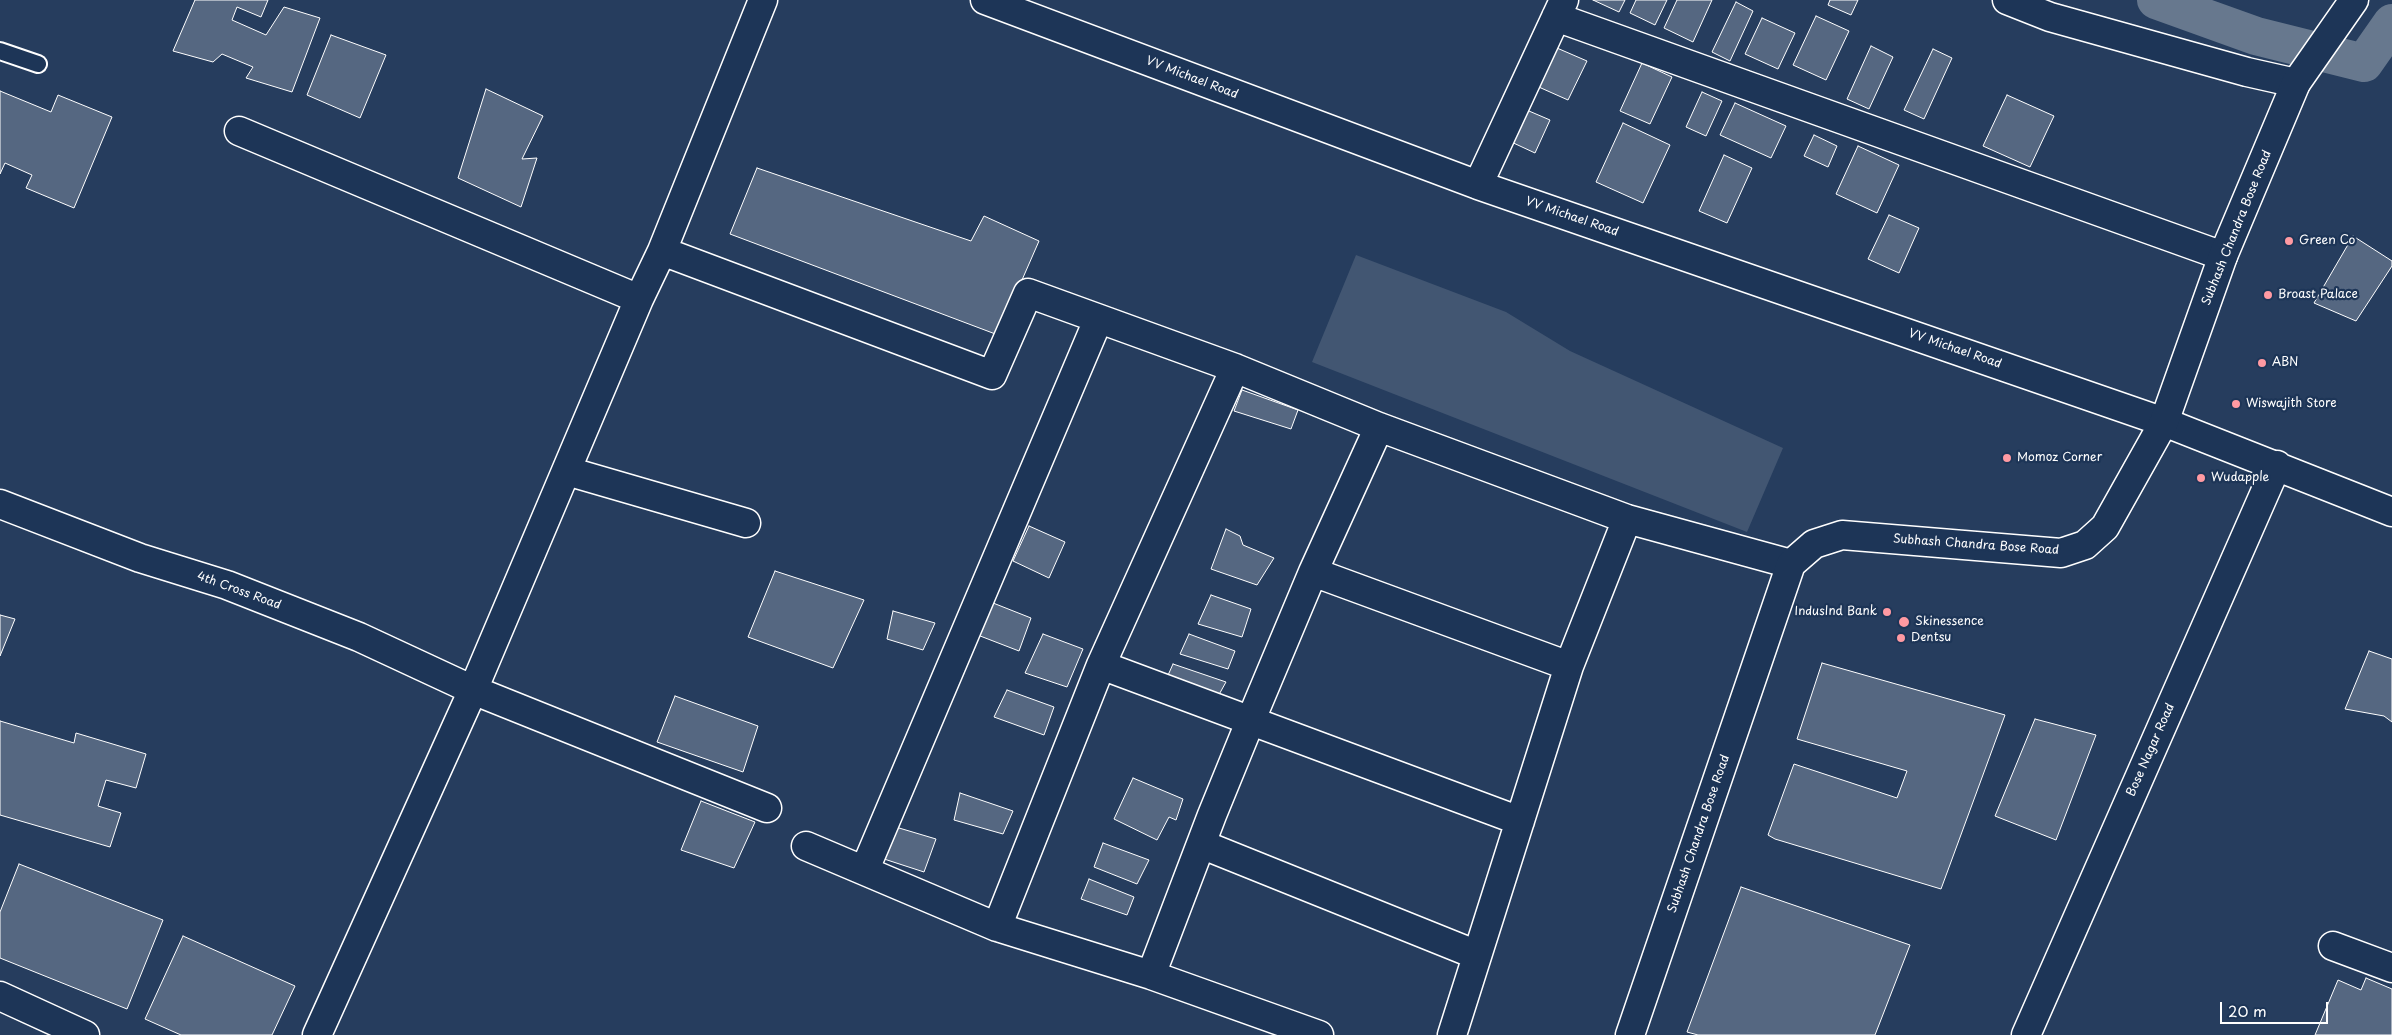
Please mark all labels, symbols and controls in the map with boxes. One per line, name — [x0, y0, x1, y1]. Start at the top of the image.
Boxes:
street label: VV Michael Road — [1144, 54, 1240, 102]
street label: Subhash Chandra Bose Road — [2199, 148, 2275, 308]
street label: VV Michael Road — [1524, 194, 1620, 240]
place label: Green Co — [2299, 234, 2355, 248]
marker: Green Co — [2283, 235, 2295, 247]
place label: Broast Palace — [2278, 288, 2358, 302]
marker: Broast Palace — [2262, 289, 2274, 301]
street label: VV Michael Road — [1907, 326, 2003, 372]
place label: ABN — [2272, 356, 2299, 370]
marker: ABN — [2256, 357, 2268, 369]
place label: Wiswajith Store — [2246, 397, 2337, 411]
marker: Wiswajith Store — [2230, 398, 2242, 410]
place label: Momoz Corner — [2017, 451, 2102, 465]
marker: Momoz Corner — [2001, 452, 2013, 464]
place label: Wudapple — [2211, 471, 2269, 485]
marker: Wudapple — [2195, 472, 2207, 484]
street label: Subhash Chandra Bose Road — [1893, 532, 2059, 558]
street label: 4th Cross Road — [195, 569, 283, 613]
place label: IndusInd Bank — [1794, 605, 1877, 619]
marker: IndusInd Bank — [1881, 606, 1893, 618]
marker: Skinessence — [1897, 615, 1911, 629]
place label: Skinessence — [1915, 615, 1984, 629]
place label: Dentsu — [1911, 631, 1951, 645]
marker: Dentsu — [1895, 632, 1907, 644]
street label: Bose Nagar Road — [2124, 701, 2178, 799]
street label: Subhash Chandra Bose Road — [1665, 753, 1733, 915]
scale bar — [2222, 992, 2330, 1024]
text: 20 m — [2228, 999, 2267, 1022]

